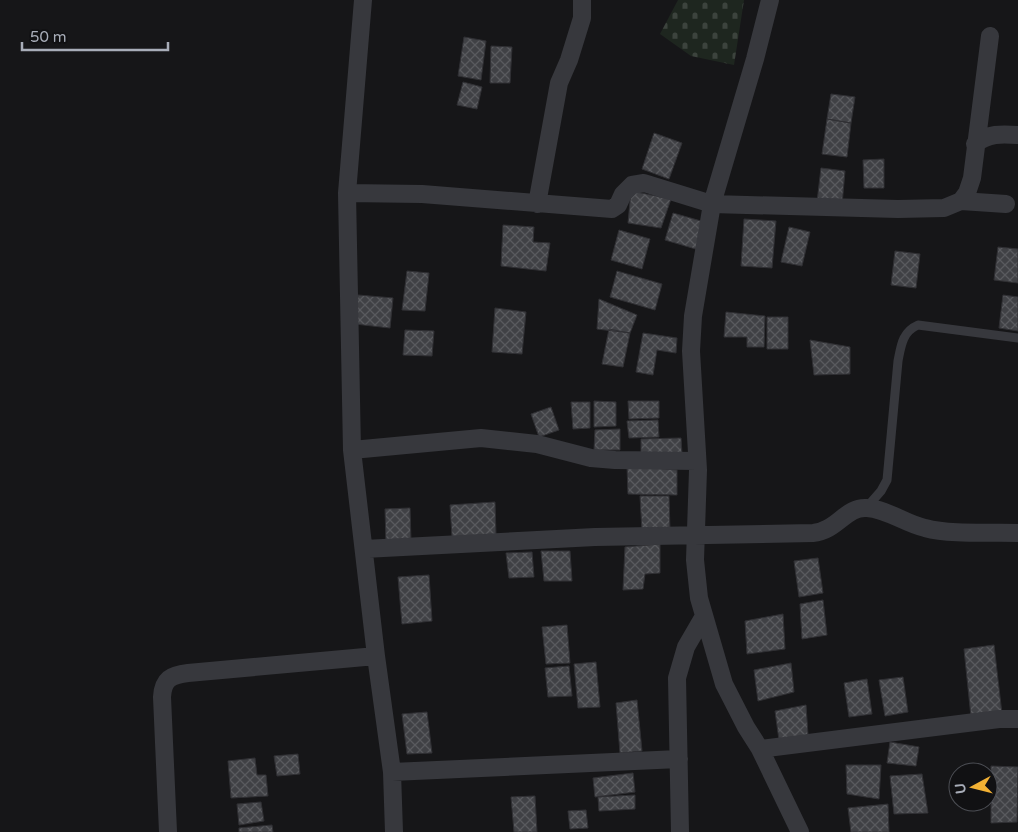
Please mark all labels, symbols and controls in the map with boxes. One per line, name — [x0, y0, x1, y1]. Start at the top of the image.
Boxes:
scale bar — [22, 20, 169, 52]
text: 50 m — [30, 28, 67, 46]
north arrow — [948, 762, 998, 812]
text: U — [952, 782, 970, 795]

